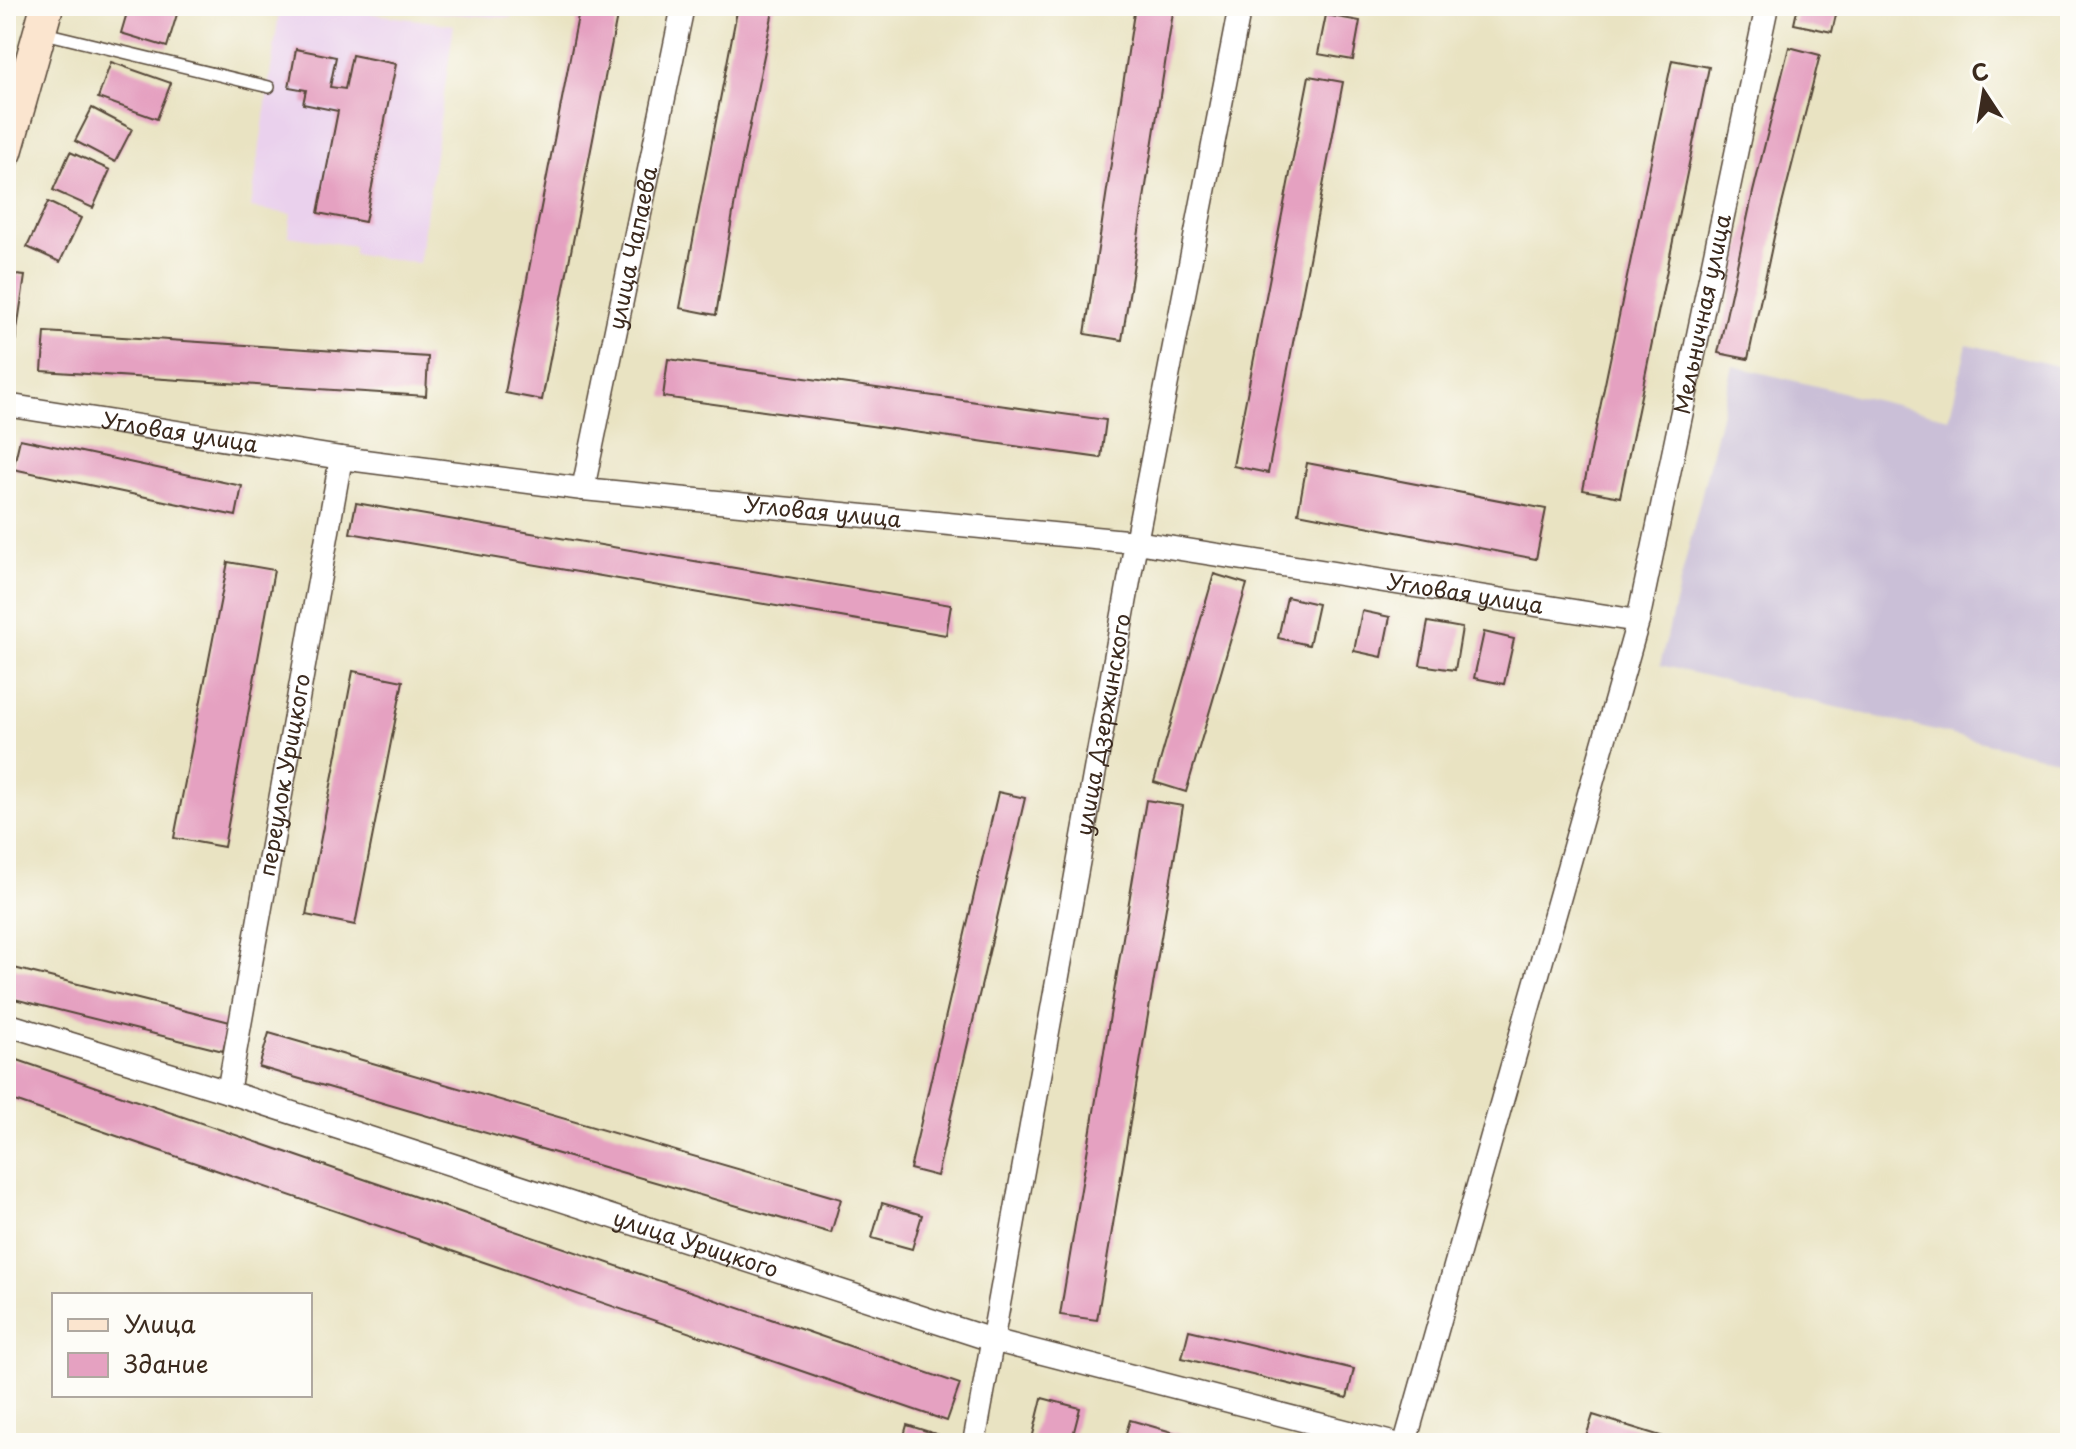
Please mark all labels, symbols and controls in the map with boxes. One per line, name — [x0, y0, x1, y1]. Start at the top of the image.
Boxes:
north arrow — [1944, 52, 2024, 132]
text: С — [1968, 53, 1991, 89]
street label: улица Чапаева — [598, 163, 664, 332]
street label: Мельничная улица — [1664, 210, 1738, 417]
street label: Угловая улица — [100, 402, 261, 460]
street label: Угловая улица — [743, 487, 903, 534]
street label: Угловая улица — [1385, 564, 1546, 621]
street label: улица Дзержинского — [1066, 611, 1138, 838]
street label: переулок Урицкого — [249, 671, 317, 879]
street label: улица Урицкого — [609, 1200, 783, 1285]
legend — [52, 1293, 312, 1397]
text: Улица — [124, 1305, 196, 1341]
text: Здание — [124, 1345, 209, 1381]

